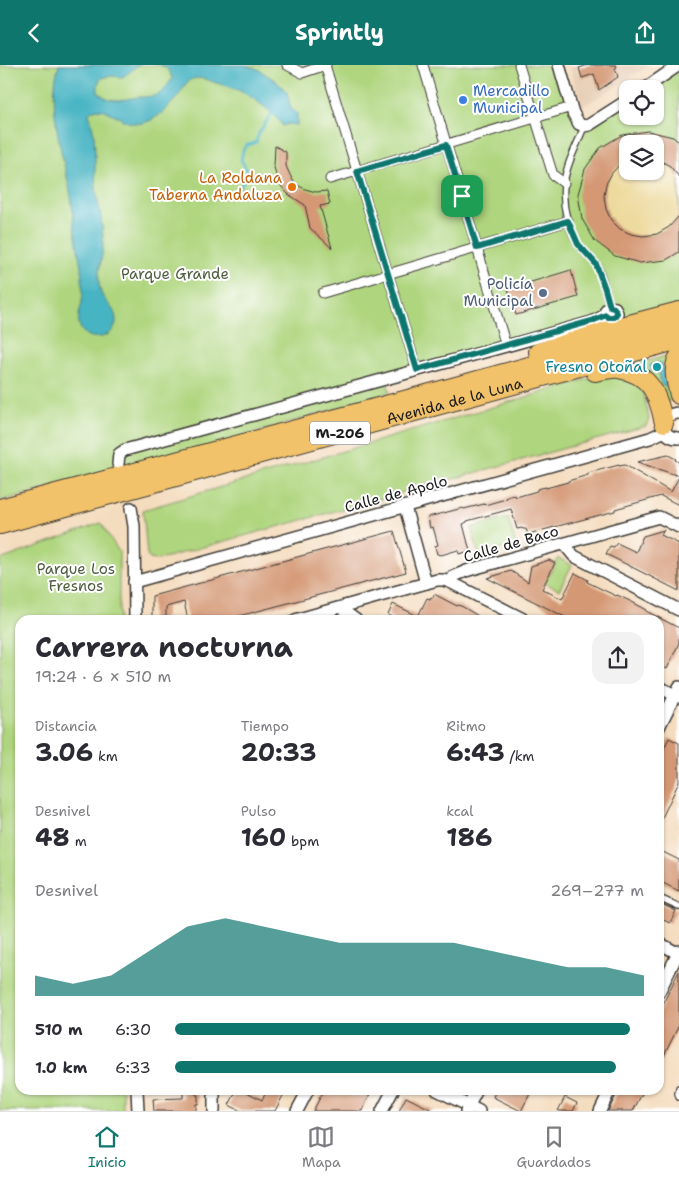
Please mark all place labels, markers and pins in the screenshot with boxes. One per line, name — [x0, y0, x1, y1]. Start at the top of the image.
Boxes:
place label: Mercadillo Municipal — [473, 81, 550, 118]
marker: Mercadillo Municipal — [457, 94, 469, 106]
place label: La Roldana Taberna Andaluza — [149, 168, 283, 205]
pin — [441, 175, 483, 217]
marker: La Roldana Taberna Andaluza — [286, 181, 298, 193]
place label: Policía Municipal — [463, 274, 534, 311]
marker: Policía Municipal — [537, 287, 549, 299]
place label: Fresno Otoñal — [545, 357, 647, 377]
marker: Fresno Otoñal — [651, 361, 663, 373]

